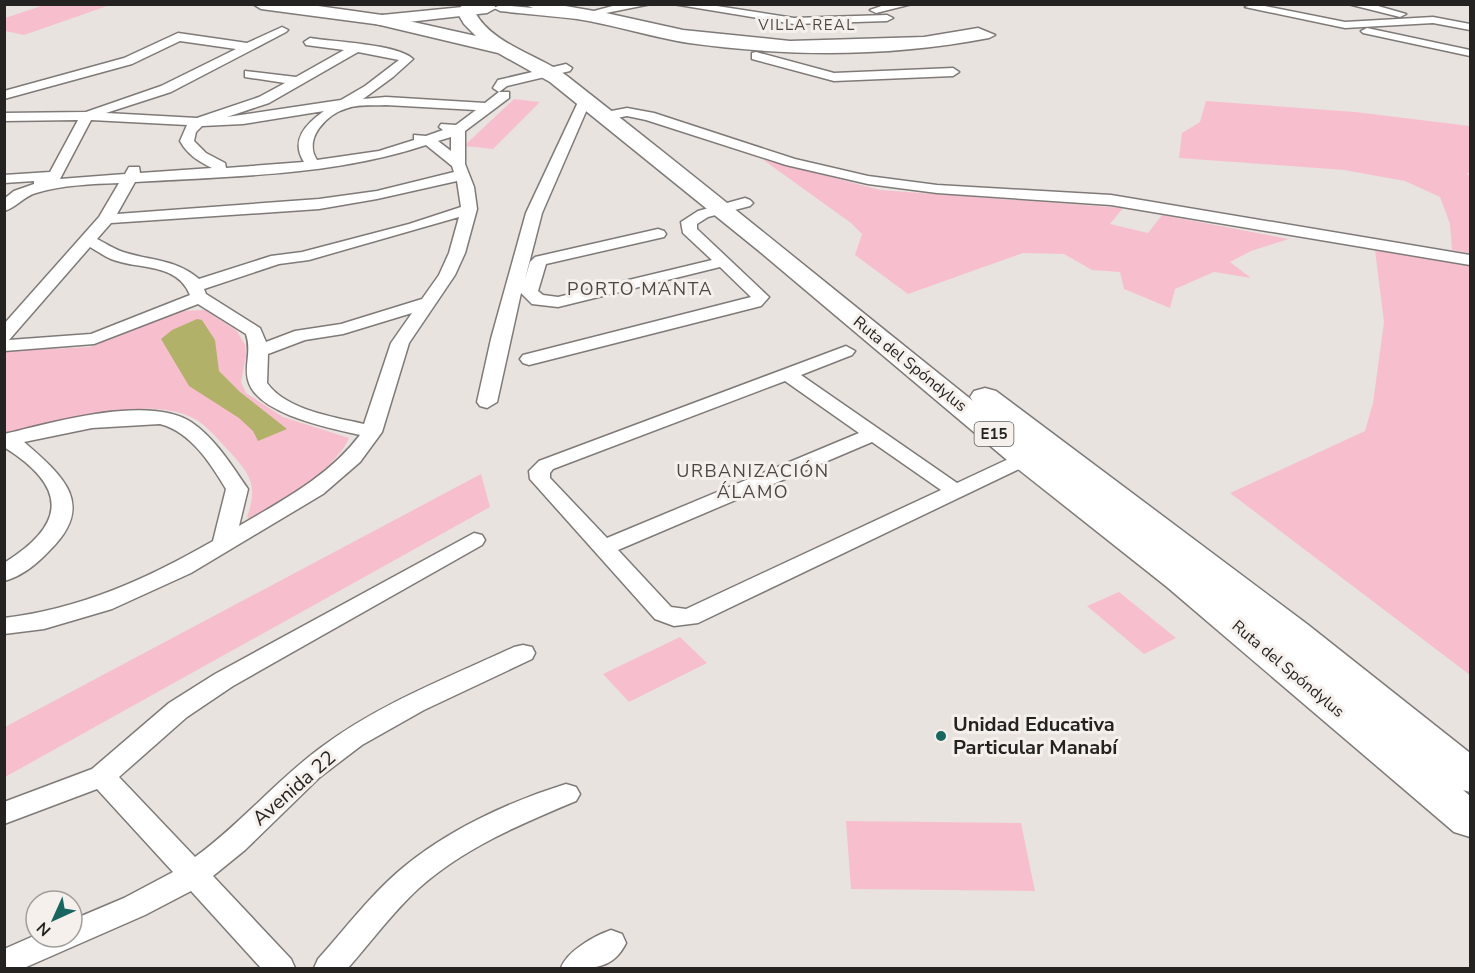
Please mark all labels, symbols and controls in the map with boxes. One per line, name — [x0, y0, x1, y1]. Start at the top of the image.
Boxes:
district label: VILLA REAL — [757, 15, 856, 35]
district label: PORTO MANTA — [567, 277, 713, 301]
street label: Ruta del Spóndylus — [848, 311, 972, 417]
road number: E15 — [974, 422, 1014, 446]
district label: URBANIZACIÓN ÁLAMO — [676, 459, 830, 504]
street label: Ruta del Spóndylus — [1227, 615, 1349, 723]
place label: Unidad Educativa Particular Manabí — [953, 711, 1119, 761]
marker: Unidad Educativa Particular Manabí — [934, 729, 948, 743]
street label: Avenida 22 — [247, 744, 341, 832]
north arrow — [24, 889, 84, 949]
text: N — [32, 917, 56, 941]

